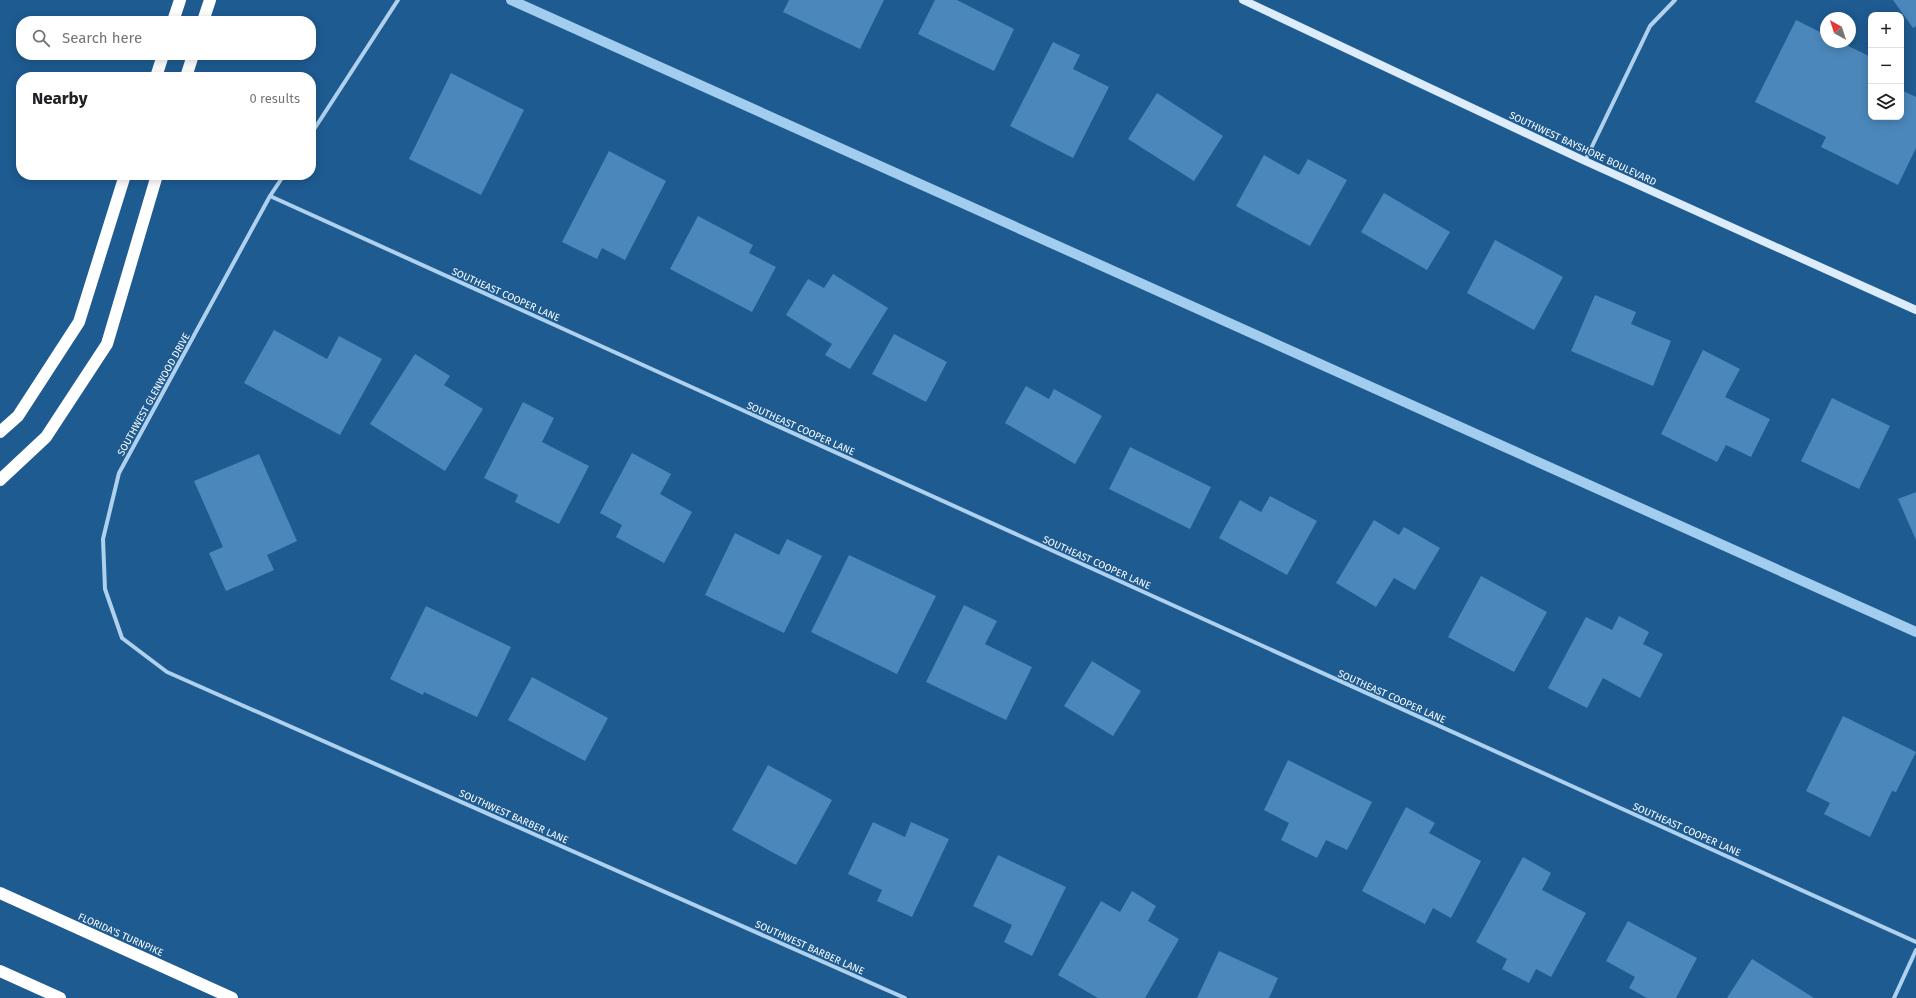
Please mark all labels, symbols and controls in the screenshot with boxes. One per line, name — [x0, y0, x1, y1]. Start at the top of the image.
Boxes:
north arrow — [1820, 12, 1856, 48]
map controls — [1868, 12, 1904, 120]
button: + — [1868, 12, 1904, 48]
search box — [16, 16, 316, 60]
icon: search — [30, 27, 52, 49]
text: Search here — [62, 29, 142, 47]
button: − — [1868, 48, 1904, 84]
button: layers — [1868, 84, 1904, 120]
text: Nearby — [32, 88, 87, 109]
text: 0 results — [249, 91, 300, 106]
street label: SOUTHWEST BAYSHORE BOULEVARD — [1507, 109, 1658, 188]
street label: SOUTHEAST COOPER LANE — [450, 266, 562, 324]
street label: SOUTHWEST GLENWOOD DRIVE — [115, 331, 193, 458]
street label: SOUTHEAST COOPER LANE — [745, 400, 857, 458]
street label: SOUTHEAST COOPER LANE — [1041, 534, 1153, 592]
street label: SOUTHEAST COOPER LANE — [1336, 668, 1448, 726]
street label: SOUTHWEST BARBER LANE — [457, 787, 570, 846]
street label: SOUTHEAST COOPER LANE — [1631, 801, 1743, 859]
street label: FLORIDA'S TURNPIKE — [76, 911, 165, 959]
street label: SOUTHWEST BARBER LANE — [753, 918, 866, 977]

